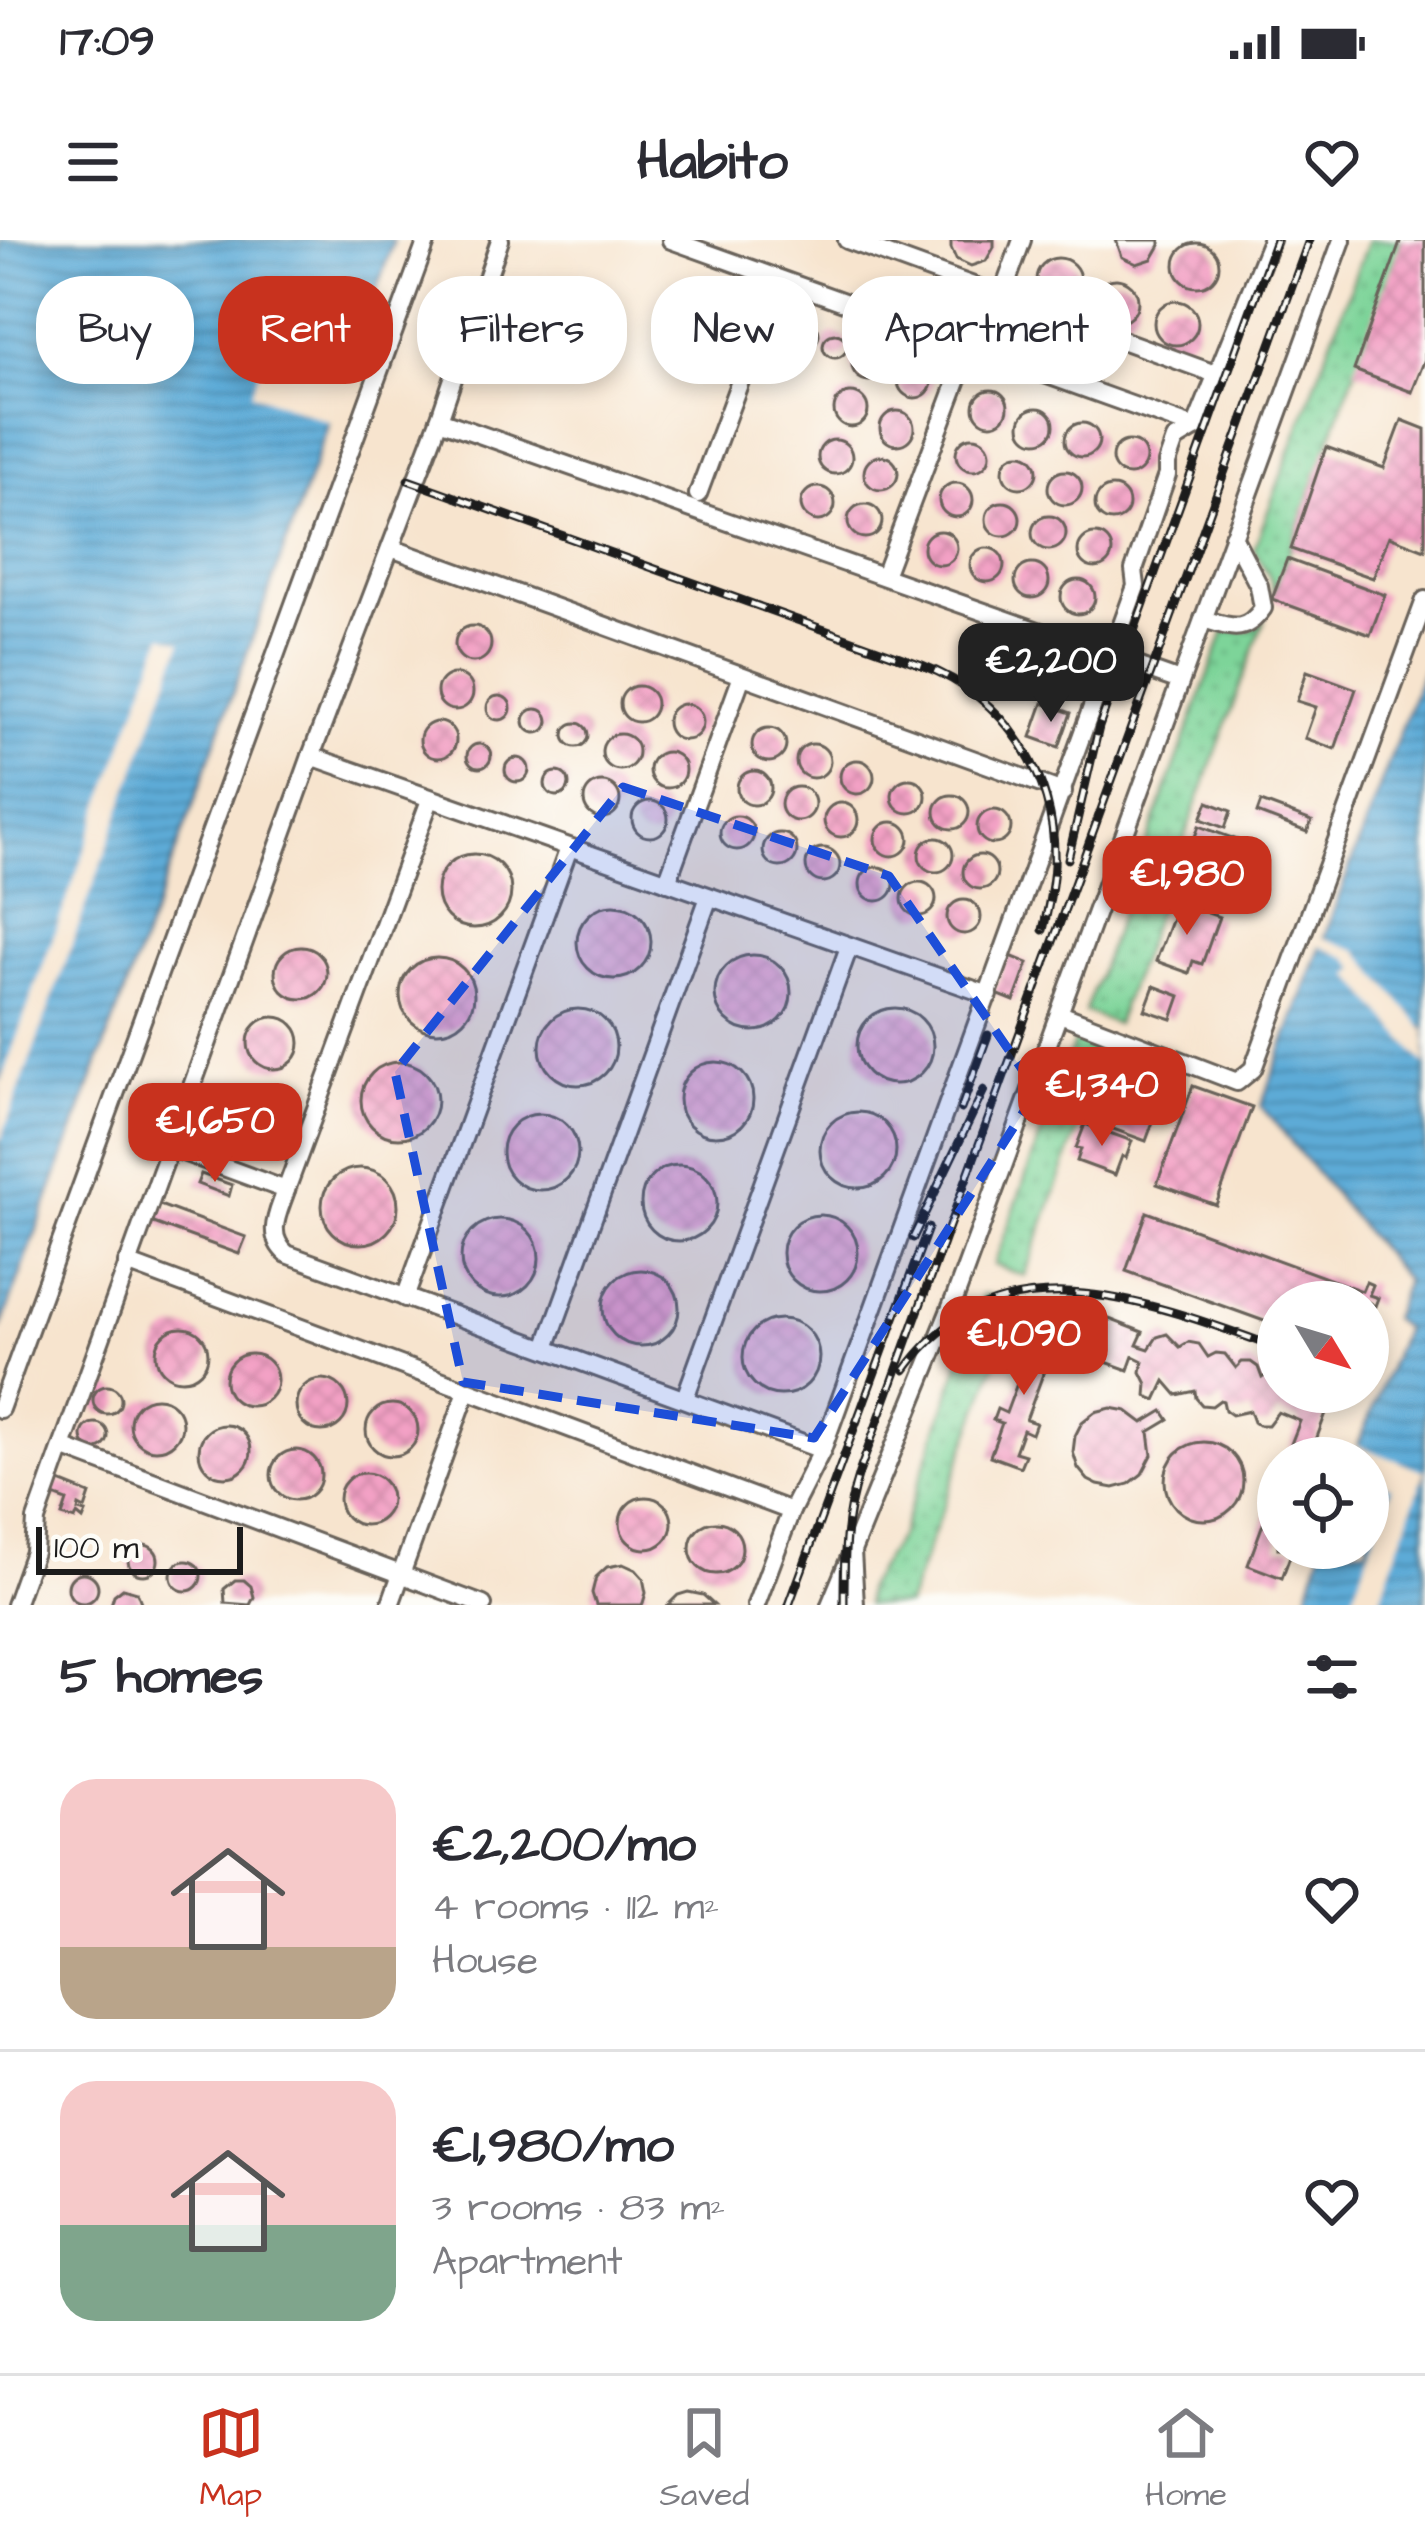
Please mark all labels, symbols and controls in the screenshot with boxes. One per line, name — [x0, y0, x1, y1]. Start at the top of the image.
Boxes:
text: 17:09 — [60, 11, 155, 73]
text: Habito — [637, 125, 788, 200]
icon: menu — [60, 129, 126, 195]
icon: heart — [1299, 129, 1365, 195]
chip: Buy — [36, 276, 194, 384]
chip: Rent — [218, 276, 393, 384]
chip: Filters — [417, 276, 627, 384]
chip: New — [651, 276, 818, 384]
chip: Apartment — [842, 276, 1131, 384]
pin: €2,200 — [953, 623, 1149, 725]
text: €2,200 — [985, 635, 1117, 689]
pin: €1,980 — [1089, 836, 1285, 938]
text: €1,980 — [1129, 848, 1245, 902]
pin: €1,340 — [1004, 1047, 1200, 1149]
text: €1,340 — [1045, 1059, 1159, 1113]
pin: €1,650 — [117, 1083, 313, 1185]
text: €1,650 — [155, 1095, 275, 1149]
north arrow — [1257, 1281, 1389, 1413]
map controls — [1257, 1281, 1389, 1569]
pin: €1,090 — [926, 1296, 1122, 1398]
text: €1,090 — [967, 1308, 1081, 1362]
button: locate — [1257, 1437, 1389, 1569]
scale bar — [36, 1521, 243, 1574]
text: 100 m — [54, 1525, 139, 1571]
text: 5 homes — [60, 1642, 263, 1713]
icon: filters — [1299, 1644, 1365, 1710]
text: €2,200/mo — [432, 1810, 696, 1881]
icon: home — [156, 1827, 300, 1971]
icon: heart — [1299, 1866, 1365, 1932]
text: 4 rooms · 112 m² — [432, 1881, 719, 1935]
text: House — [432, 1935, 538, 1989]
text: €1,980/mo — [432, 2111, 674, 2182]
icon: home — [156, 2129, 300, 2273]
icon: heart — [1299, 2168, 1365, 2234]
text: 3 rooms · 83 m² — [432, 2182, 725, 2236]
text: Apartment — [432, 2236, 623, 2290]
tab: Map — [198, 2400, 264, 2518]
tab: Saved — [660, 2400, 749, 2518]
tab: Home — [1145, 2400, 1227, 2518]

